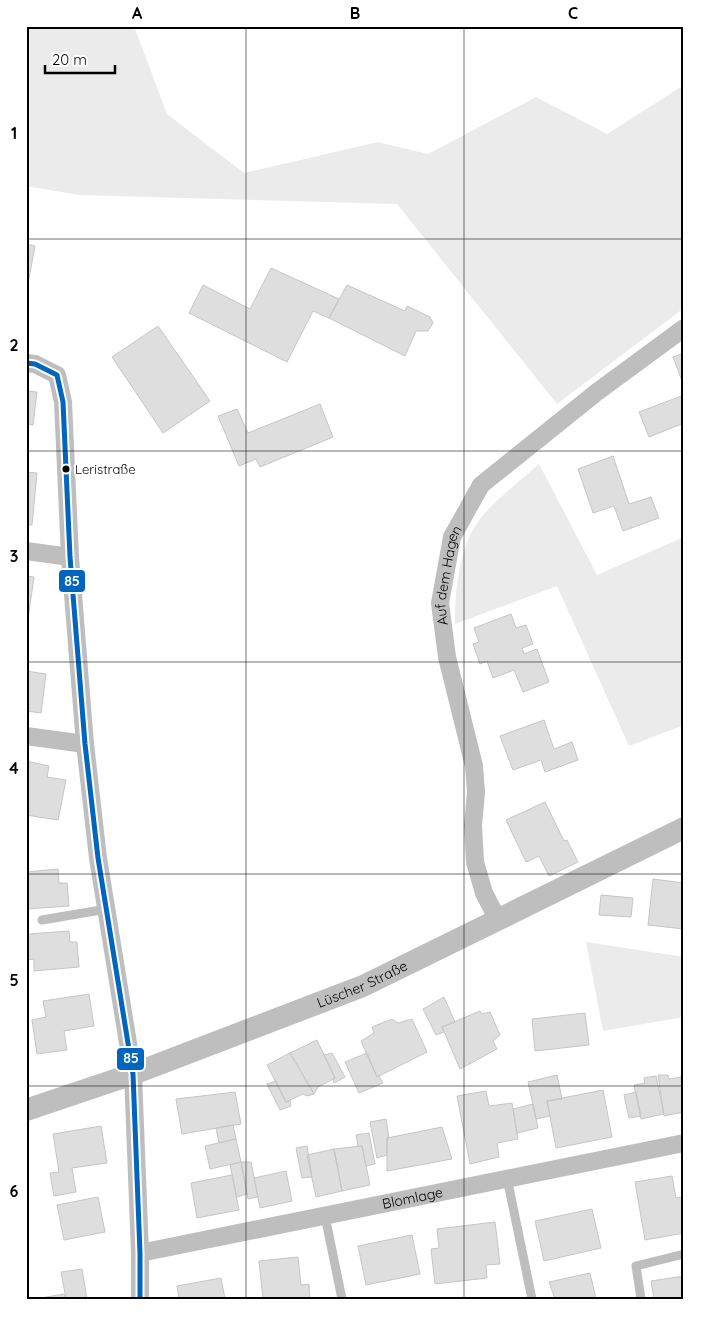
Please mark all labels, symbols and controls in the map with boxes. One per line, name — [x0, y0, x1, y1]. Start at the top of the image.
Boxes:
text: A — [132, 3, 143, 23]
text: B — [350, 3, 360, 23]
text: C — [568, 3, 578, 23]
scale bar — [45, 42, 115, 74]
text: 20 m — [52, 50, 87, 69]
text: 1 — [11, 123, 17, 143]
text: 2 — [9, 335, 19, 355]
place label: Leristraße — [75, 461, 136, 477]
marker: Leristraße — [61, 464, 71, 474]
street label: Auf dem Hagen — [431, 522, 466, 627]
text: 3 — [10, 546, 18, 566]
line badge: 85 — [58, 569, 86, 593]
text: 85 — [64, 572, 80, 590]
text: 4 — [9, 758, 19, 778]
street label: Lüscher Straße — [314, 957, 410, 1012]
text: 5 — [9, 970, 19, 990]
line badge: 85 — [116, 1047, 145, 1071]
text: 85 — [123, 1049, 139, 1067]
text: 6 — [10, 1181, 19, 1201]
street label: Blomlage — [381, 1183, 445, 1213]

